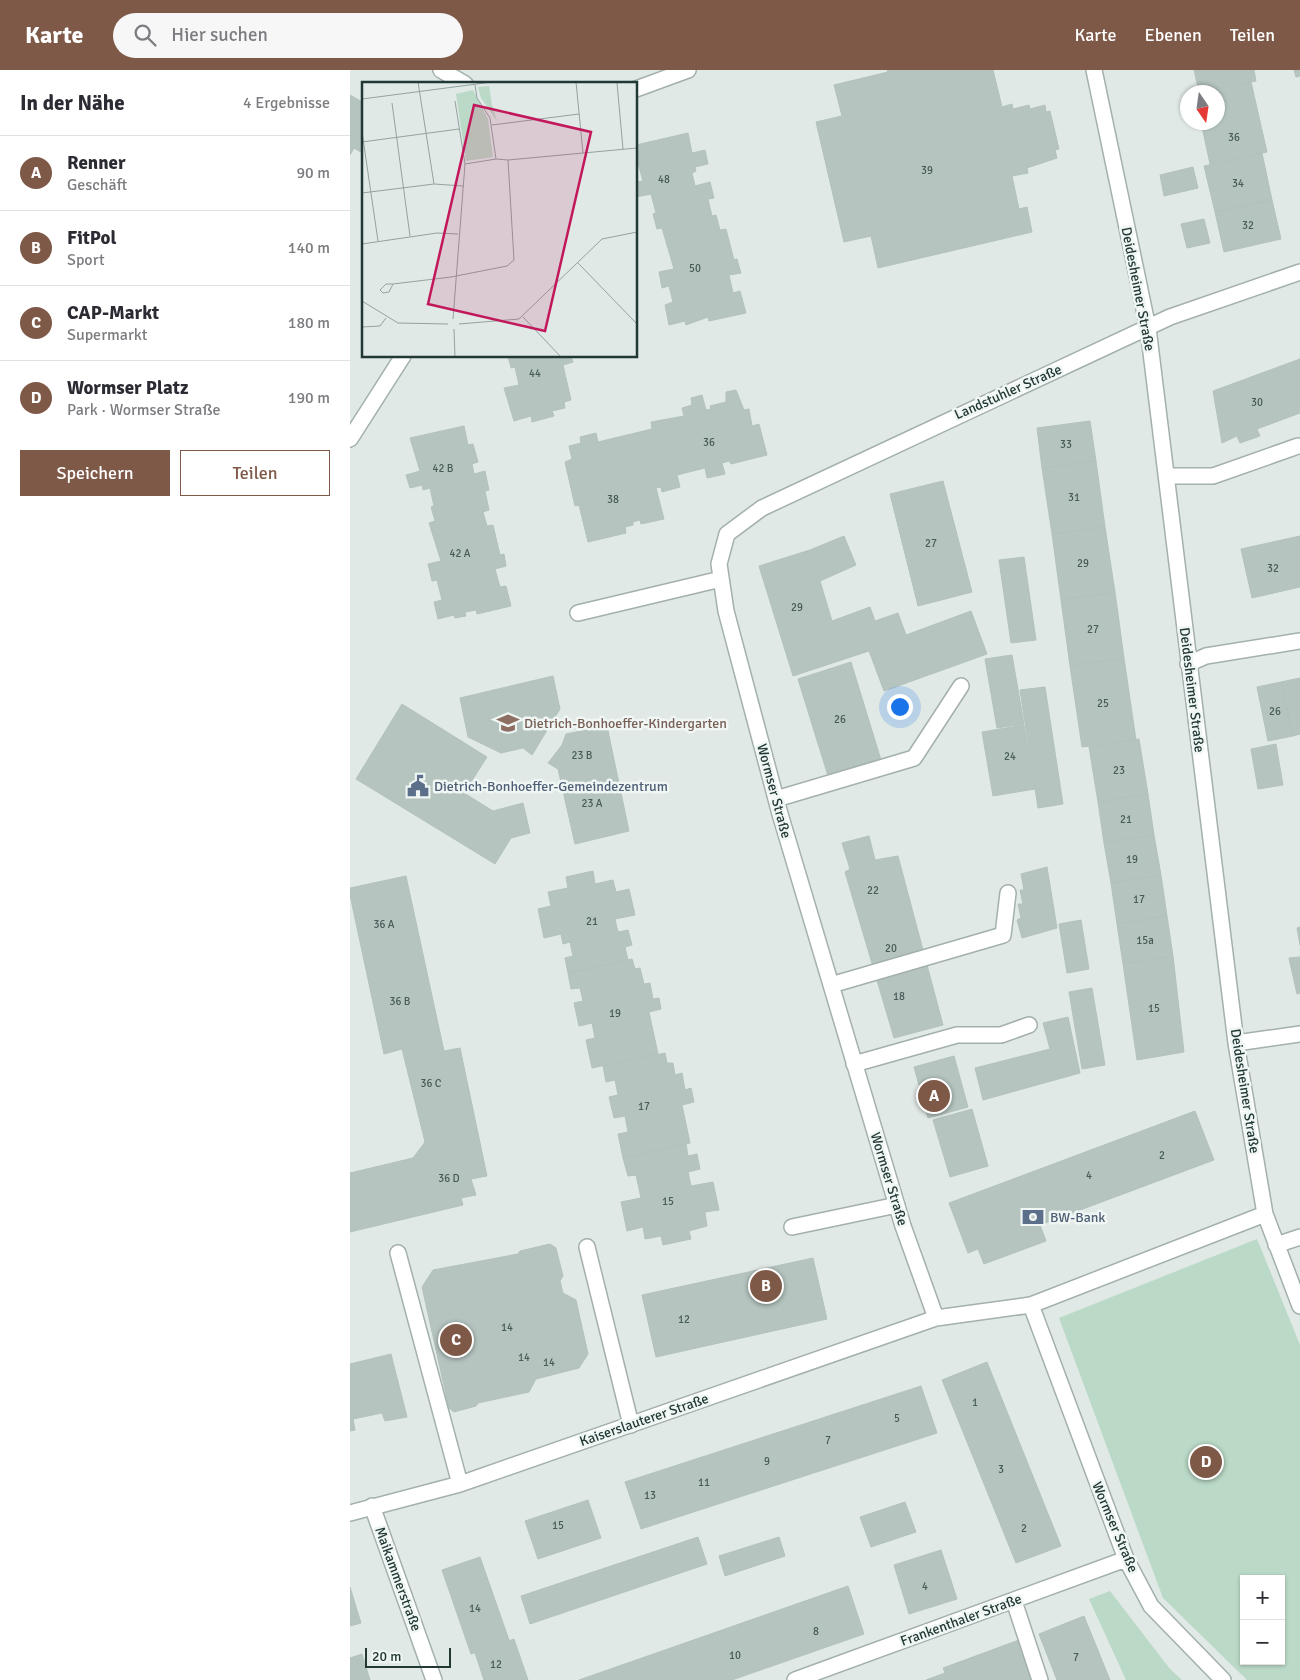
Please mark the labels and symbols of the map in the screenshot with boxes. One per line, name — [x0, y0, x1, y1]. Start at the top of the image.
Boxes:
inset map — [362, 82, 638, 358]
north arrow — [1180, 85, 1225, 130]
house number: 36 — [1228, 131, 1240, 144]
house number: 39 — [921, 164, 933, 177]
house number: 48 — [658, 173, 670, 186]
house number: 34 — [1232, 177, 1244, 190]
house number: 32 — [1242, 219, 1254, 232]
street label: Deidesheimer Straße — [1118, 226, 1158, 352]
house number: 50 — [689, 262, 701, 275]
street label: Landstuhler Straße — [952, 361, 1064, 423]
house number: 44 — [529, 367, 541, 380]
house number: 30 — [1251, 396, 1263, 409]
house number: 36 — [703, 436, 715, 449]
house number: 33 — [1060, 438, 1072, 451]
house number: 42 B — [433, 462, 454, 475]
house number: 31 — [1068, 491, 1080, 504]
house number: 38 — [607, 493, 619, 506]
house number: 27 — [925, 537, 937, 550]
house number: 42 A — [449, 547, 471, 560]
house number: 29 — [1077, 557, 1089, 570]
house number: 32 — [1267, 562, 1279, 575]
house number: 29 — [791, 601, 803, 614]
house number: 27 — [1087, 623, 1099, 636]
street label: Deidesheimer Straße — [1176, 627, 1208, 753]
your location — [887, 694, 913, 720]
house number: 25 — [1097, 697, 1109, 710]
house number: 26 — [1269, 705, 1281, 718]
school or university icon: Dietrich-Bonhoeffer-Kindergarten — [495, 710, 521, 736]
house number: 26 — [834, 713, 846, 726]
place label: Dietrich-Bonhoeffer-Kindergarten — [524, 715, 727, 732]
street label: Wormser Straße — [753, 742, 795, 840]
house number: 23 B — [572, 749, 593, 762]
house number: 24 — [1004, 750, 1016, 763]
house number: 23 — [1113, 764, 1125, 777]
public building icon: Dietrich-Bonhoeffer-Gemeindezentrum — [405, 773, 431, 799]
place label: Dietrich-Bonhoeffer-Gemeindezentrum — [434, 778, 668, 795]
house number: 23 A — [581, 797, 603, 810]
house number: 21 — [1120, 813, 1132, 826]
house number: 19 — [1126, 853, 1138, 866]
house number: 22 — [867, 884, 879, 897]
house number: 17 — [1133, 893, 1145, 906]
house number: 21 — [586, 915, 598, 928]
house number: 36 A — [373, 918, 395, 931]
house number: 15a — [1136, 934, 1154, 947]
house number: 20 — [885, 942, 897, 955]
house number: 18 — [893, 990, 905, 1003]
house number: 36 B — [390, 995, 411, 1008]
house number: 15 — [1148, 1002, 1160, 1015]
house number: 19 — [609, 1007, 621, 1020]
street label: Deidesheimer Straße — [1227, 1028, 1263, 1154]
house number: 36 C — [421, 1077, 442, 1090]
pin: A — [918, 1077, 950, 1115]
house number: 17 — [638, 1100, 650, 1113]
street label: Wormser Straße — [867, 1130, 911, 1228]
house number: 2 — [1159, 1149, 1165, 1162]
house number: 4 — [1086, 1169, 1092, 1182]
house number: 36 D — [438, 1172, 460, 1185]
house number: 15 — [662, 1195, 674, 1208]
bank icon: BW-Bank — [1020, 1204, 1046, 1230]
place label: BW-Bank — [1050, 1209, 1105, 1226]
pin: B — [750, 1267, 782, 1305]
house number: 12 — [678, 1313, 690, 1326]
pin: C — [440, 1321, 472, 1359]
house number: 14 — [501, 1321, 513, 1334]
house number: 14 — [518, 1351, 530, 1364]
house number: 14 — [543, 1356, 555, 1369]
street label: Kaiserslauterer Straße — [577, 1390, 711, 1450]
house number: 1 — [972, 1396, 978, 1409]
house number: 5 — [894, 1412, 900, 1425]
house number: 7 — [825, 1434, 831, 1447]
pin: D — [1190, 1443, 1222, 1481]
house number: 9 — [764, 1455, 770, 1468]
house number: 3 — [998, 1463, 1004, 1476]
house number: 11 — [698, 1476, 710, 1489]
street label: Wormser Straße — [1088, 1479, 1142, 1575]
house number: 13 — [644, 1489, 656, 1502]
house number: 15 — [552, 1519, 564, 1532]
house number: 2 — [1021, 1522, 1027, 1535]
street label: Maikammerstraße — [371, 1525, 425, 1633]
house number: 4 — [922, 1580, 928, 1593]
street label: Frankenthaler Straße — [898, 1590, 1024, 1650]
house number: 14 — [469, 1602, 481, 1615]
house number: 8 — [813, 1625, 819, 1638]
scale bar — [365, 1645, 451, 1668]
house number: 10 — [729, 1649, 741, 1662]
house number: 7 — [1073, 1651, 1079, 1664]
house number: 12 — [490, 1658, 502, 1671]

